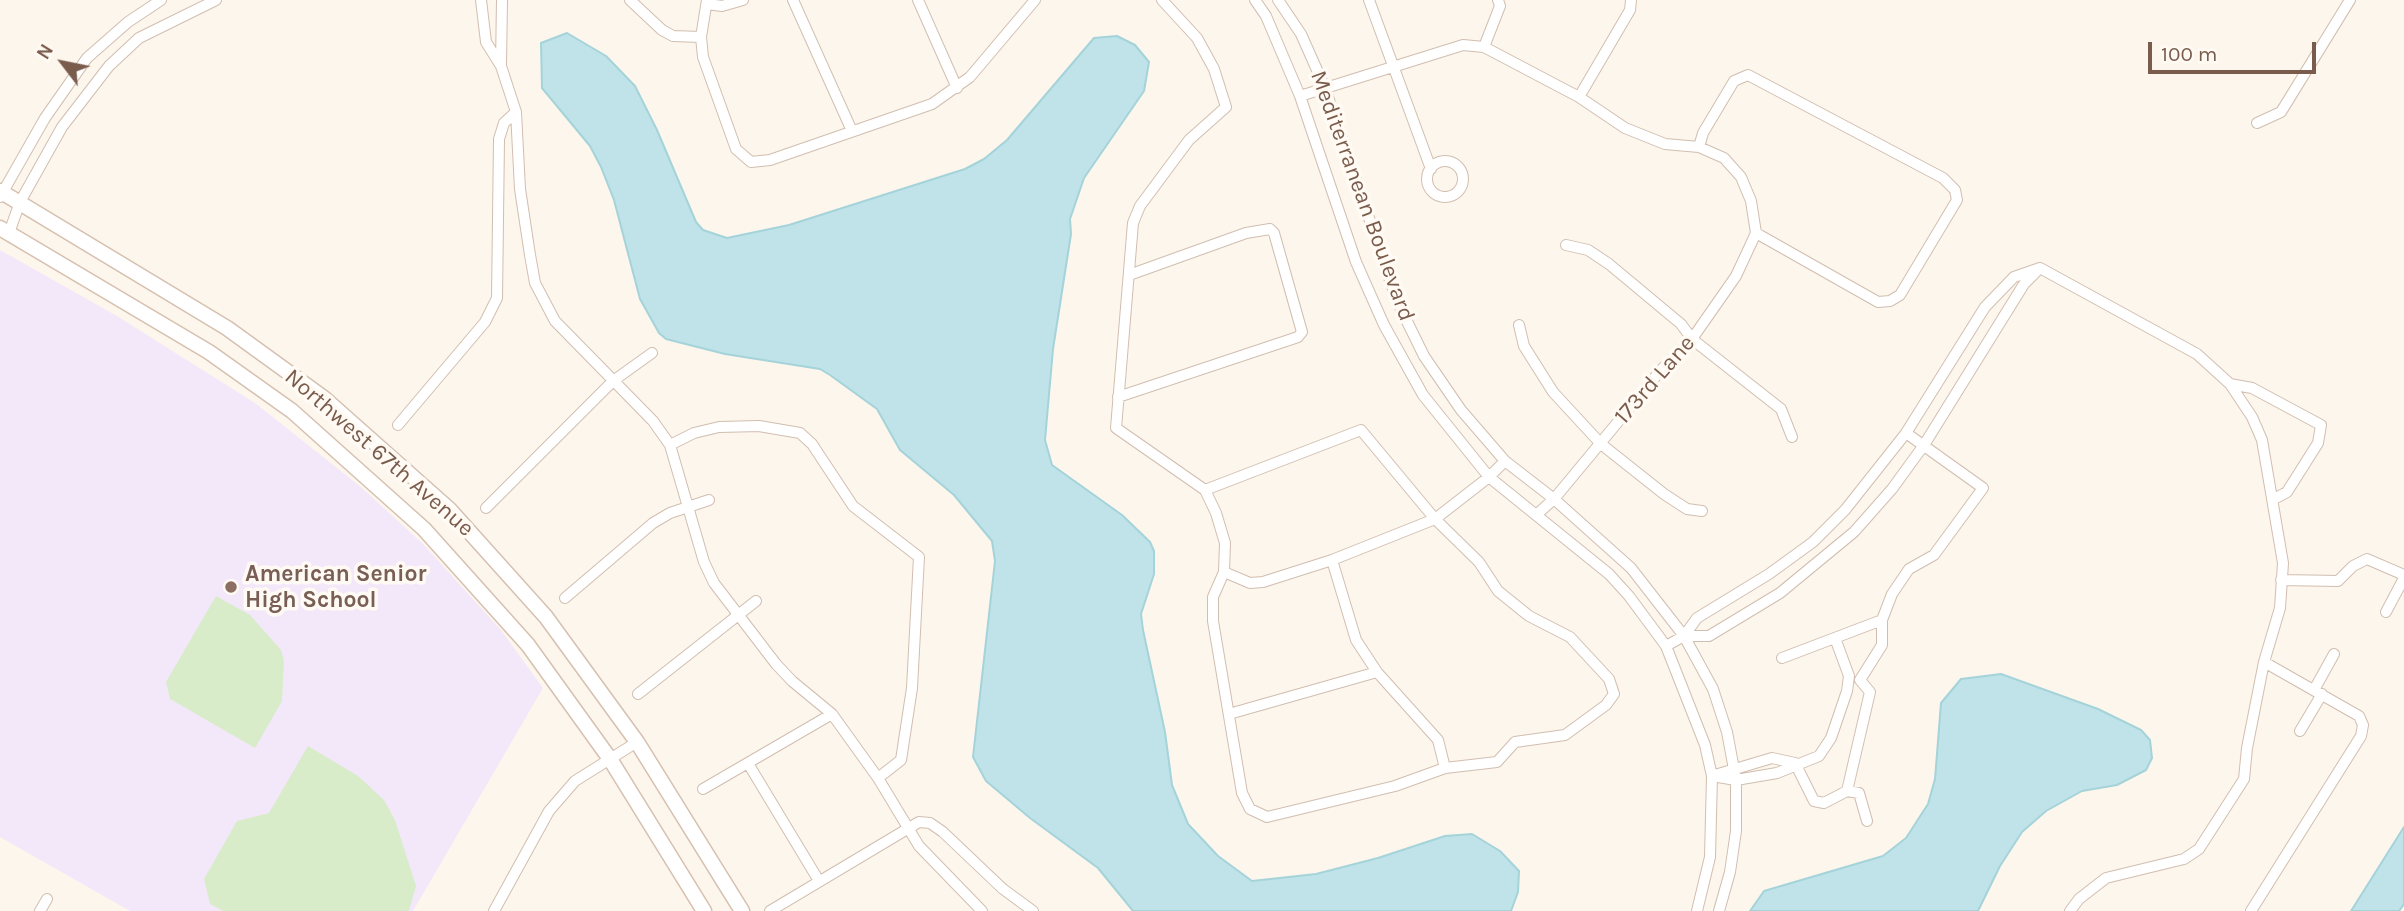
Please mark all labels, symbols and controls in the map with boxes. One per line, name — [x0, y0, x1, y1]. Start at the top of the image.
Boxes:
north arrow — [28, 28, 98, 98]
scale bar — [2152, 28, 2320, 72]
text: N — [32, 40, 58, 63]
text: 100 m — [2161, 42, 2218, 66]
street label: Mediterranean Boulevard — [1304, 67, 1420, 325]
street label: 173rd Lane — [1609, 330, 1701, 430]
street label: Northwest 67th Avenue — [279, 363, 479, 543]
place label: American Senior High School — [245, 560, 427, 614]
marker: American Senior High School — [223, 579, 239, 595]

